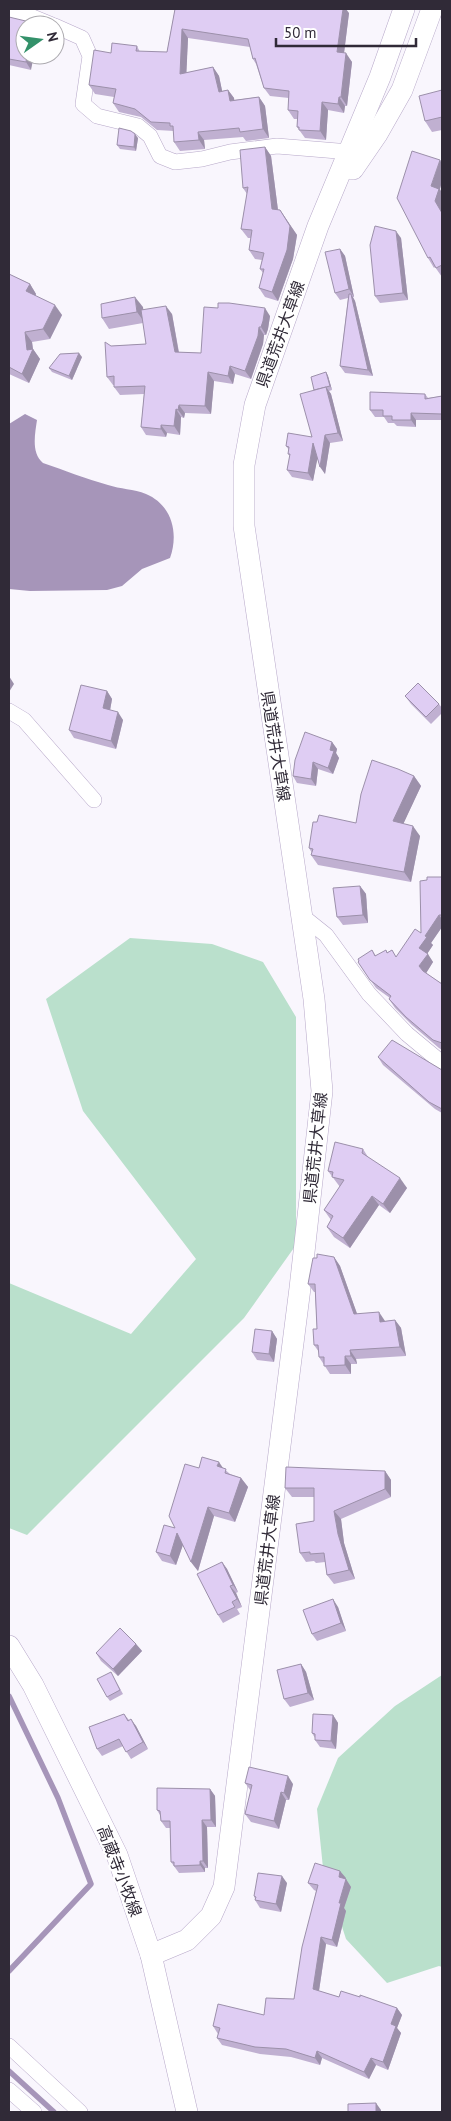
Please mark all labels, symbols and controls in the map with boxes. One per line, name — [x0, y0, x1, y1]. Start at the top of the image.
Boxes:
north arrow — [15, 15, 65, 65]
scale bar — [276, 15, 416, 47]
text: 50 m — [284, 23, 317, 42]
text: N — [43, 30, 62, 43]
street label: 県道荒井大草線 — [251, 278, 309, 390]
street label: 県道荒井大草線 — [257, 689, 295, 803]
street label: 県道荒井大草線 — [299, 1091, 331, 1205]
street label: 県道荒井大草線 — [250, 1493, 284, 1607]
street label: 高蔵寺小牧線 — [93, 1823, 147, 1919]

